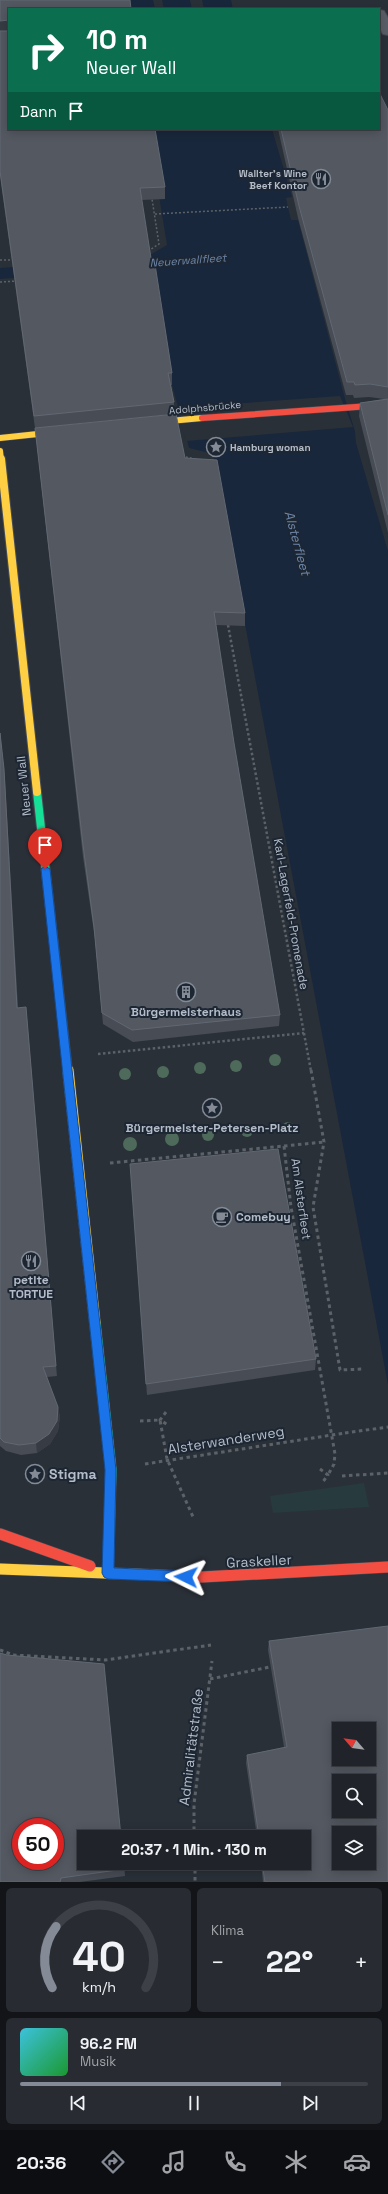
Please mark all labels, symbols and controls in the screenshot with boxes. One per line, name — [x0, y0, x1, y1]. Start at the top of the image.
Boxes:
text: 10 m — [86, 21, 148, 57]
icon: right — [20, 24, 72, 76]
text: Neuer Wall — [86, 56, 176, 79]
icon: arrive — [65, 100, 87, 122]
text: Dann — [20, 102, 57, 121]
place label: Wallter's Wine Beef Kontor — [239, 167, 307, 192]
restaurant icon: Wallter's Wine Beef Kontor — [310, 168, 332, 190]
water label: Neuerwallfleet — [149, 250, 228, 270]
street label: Adolphsbrücke — [168, 398, 242, 417]
place icon: Hamburg woman — [205, 436, 227, 458]
place label: Hamburg woman — [230, 441, 311, 454]
water label: Alsterfleet — [281, 509, 315, 578]
street label: Neuer Wall — [13, 755, 35, 817]
pin — [28, 828, 62, 869]
icon: arrive — [34, 834, 56, 856]
street label: Karl-Lagerfeld-Promenade — [270, 837, 312, 991]
building icon: Bürgermeisterhaus — [175, 981, 197, 1003]
place label: Bürgermeisterhaus — [131, 1004, 241, 1020]
place icon: Bürgermeister-Petersen-Platz — [201, 1097, 223, 1119]
place label: Bürgermeister-Petersen-Platz — [126, 1120, 298, 1136]
street label: Am Alsterfleet — [287, 1157, 315, 1241]
cafe icon: Comebuy — [211, 1206, 233, 1228]
place label: Comebuy — [236, 1209, 291, 1225]
restaurant icon: petite TORTUE — [20, 1250, 42, 1272]
place label: petite TORTUE — [9, 1272, 53, 1302]
street label: Alsterwanderweg — [166, 1422, 286, 1458]
place icon: Stigma — [24, 1463, 46, 1485]
place label: Stigma — [49, 1465, 97, 1483]
street label: Graskeller — [226, 1550, 292, 1572]
position arrow — [165, 1556, 207, 1598]
street label: Admiralitätstraße — [175, 1688, 207, 1806]
north arrow — [332, 1722, 376, 1766]
map controls — [332, 1722, 376, 1870]
button: search — [332, 1774, 376, 1818]
speed limit sign: 50 — [12, 1818, 64, 1870]
button: layers — [332, 1826, 376, 1870]
text: 20:37 · 1 Min. · 130 m — [121, 1840, 267, 1859]
text: Klima — [211, 1922, 244, 1939]
text: 40 — [72, 1930, 125, 1983]
text: 22° — [266, 1942, 313, 1981]
text: − — [211, 1948, 225, 1976]
text: + — [354, 1948, 368, 1976]
text: km/h — [81, 1978, 116, 1996]
text: 96.2 FM — [80, 2034, 137, 2053]
text: Musik — [80, 2053, 116, 2070]
icon: previous — [67, 2092, 89, 2114]
icon: pause — [183, 2092, 205, 2114]
icon: next — [299, 2092, 321, 2114]
icon: directions — [99, 2148, 127, 2176]
icon: music — [160, 2148, 188, 2176]
icon: phone — [221, 2148, 249, 2176]
icon: climate — [282, 2148, 310, 2176]
icon: car — [343, 2148, 371, 2176]
text: 20:36 — [17, 2151, 66, 2174]

